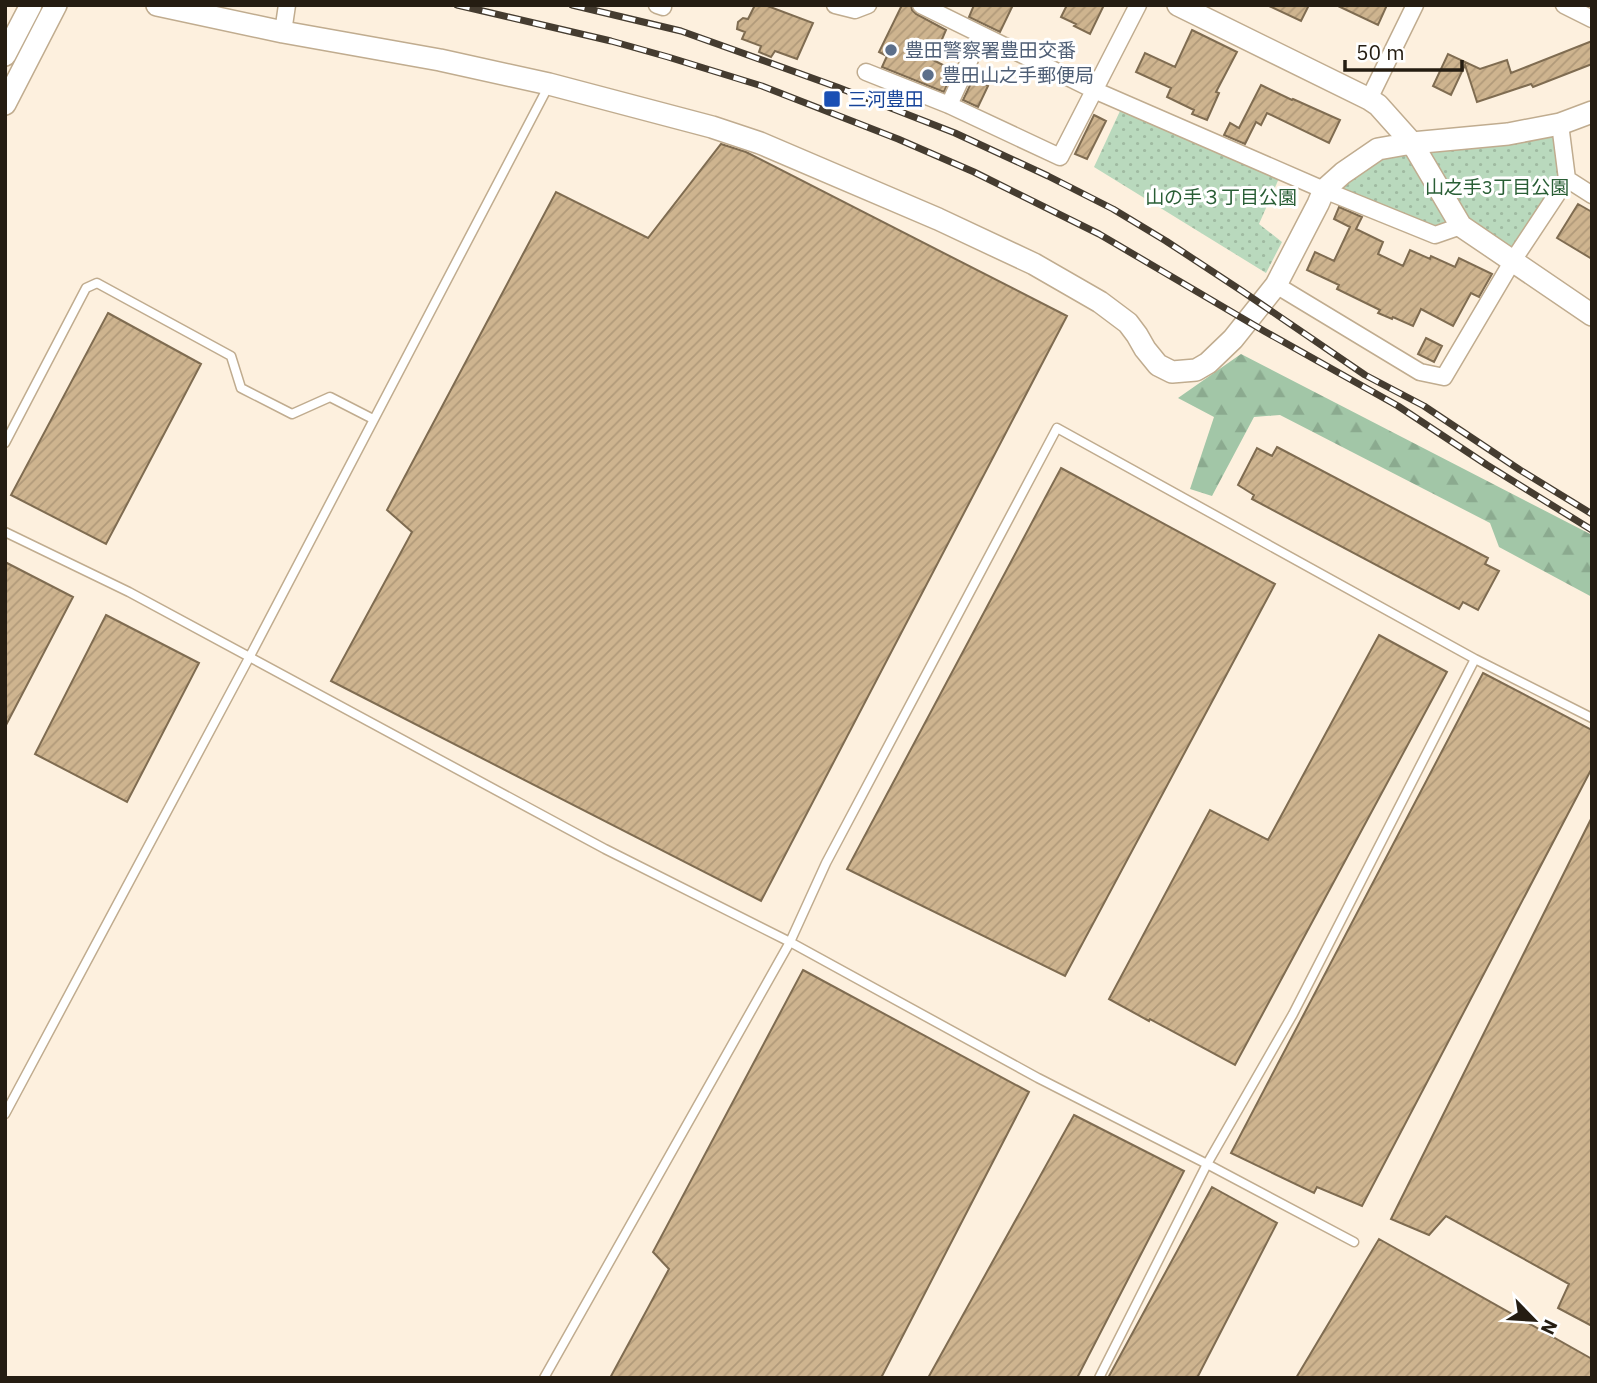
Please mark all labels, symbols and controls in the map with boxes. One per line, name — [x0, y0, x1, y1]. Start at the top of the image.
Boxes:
scale bar — [1345, 28, 1462, 72]
place label: 豊田警察署豊田交番 — [905, 38, 1076, 62]
text: 50 m — [1356, 38, 1405, 66]
marker: 豊田警察署豊田交番 — [883, 42, 899, 58]
place label: 豊田山之手郵便局 — [942, 63, 1094, 87]
marker: 豊田山之手郵便局 — [920, 67, 936, 83]
place label: 三河豊田 — [848, 87, 924, 111]
marker: 三河豊田 — [822, 89, 842, 109]
park label: 山之手3丁目公園 — [1425, 175, 1569, 199]
park label: 山の手３丁目公園 — [1145, 185, 1297, 209]
north arrow — [1499, 1285, 1569, 1355]
text: N — [1536, 1316, 1563, 1338]

